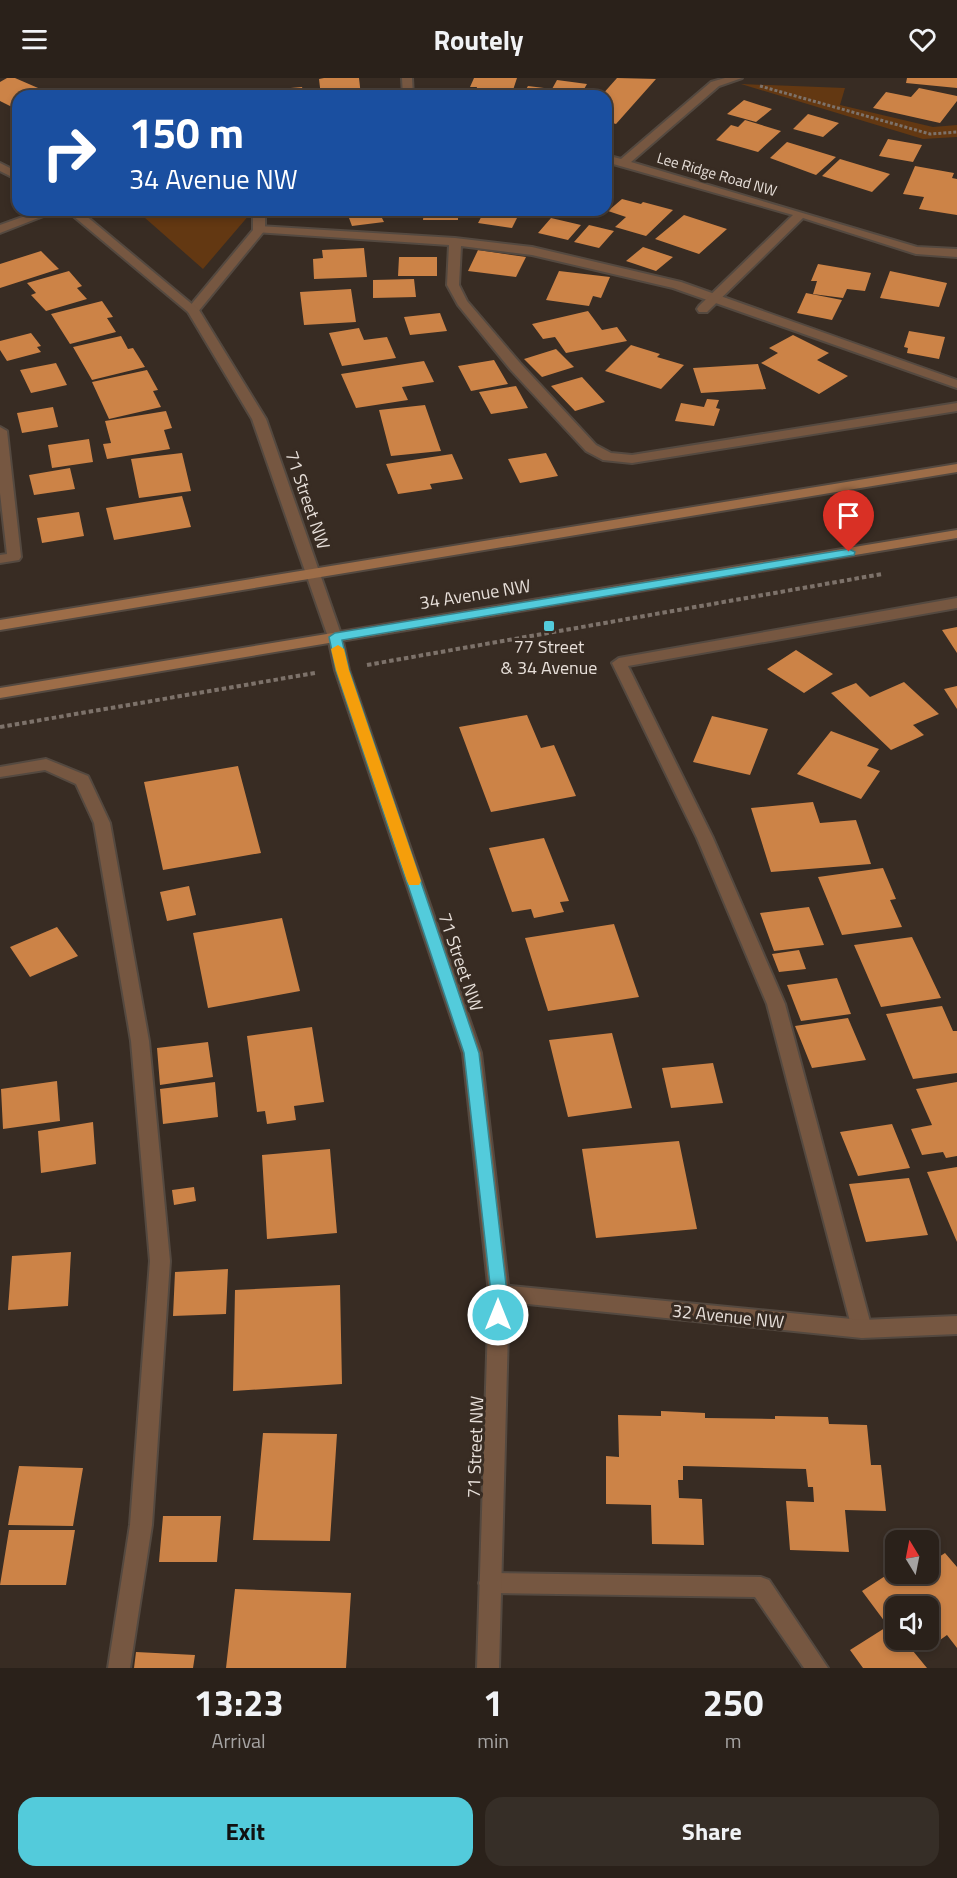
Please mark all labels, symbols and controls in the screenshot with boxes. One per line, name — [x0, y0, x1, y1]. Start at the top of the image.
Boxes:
text: Routely — [433, 19, 524, 60]
icon: menu — [18, 23, 51, 56]
icon: heart — [906, 23, 939, 56]
text: 150 m — [129, 100, 244, 164]
icon: right — [30, 114, 108, 192]
street label: Lee Ridge Road NW — [654, 146, 780, 202]
text: 34 Avenue NW — [129, 158, 298, 199]
street label: 71 Street NW — [279, 447, 337, 553]
pin — [823, 490, 874, 552]
icon: arrive — [832, 499, 865, 532]
street label: 34 Avenue NW — [417, 572, 533, 616]
marker: 77 Street & 34 Avenue — [542, 619, 556, 633]
place label: 77 Street & 34 Avenue — [501, 633, 597, 681]
street label: 71 Street NW — [432, 909, 490, 1015]
position arrow — [466, 1283, 530, 1347]
street label: 32 Avenue NW — [671, 1297, 785, 1335]
street label: 71 Street NW — [460, 1395, 490, 1499]
north arrow — [885, 1530, 939, 1584]
map controls — [885, 1530, 939, 1650]
button: sound — [885, 1596, 939, 1650]
text: 13:23 — [194, 1675, 284, 1730]
text: 1 — [483, 1675, 503, 1730]
text: 250 — [703, 1675, 763, 1730]
text: Arrival — [212, 1725, 266, 1756]
text: min — [477, 1725, 509, 1756]
text: m — [725, 1725, 741, 1756]
button: Exit — [18, 1797, 473, 1866]
button: Share — [485, 1797, 939, 1866]

